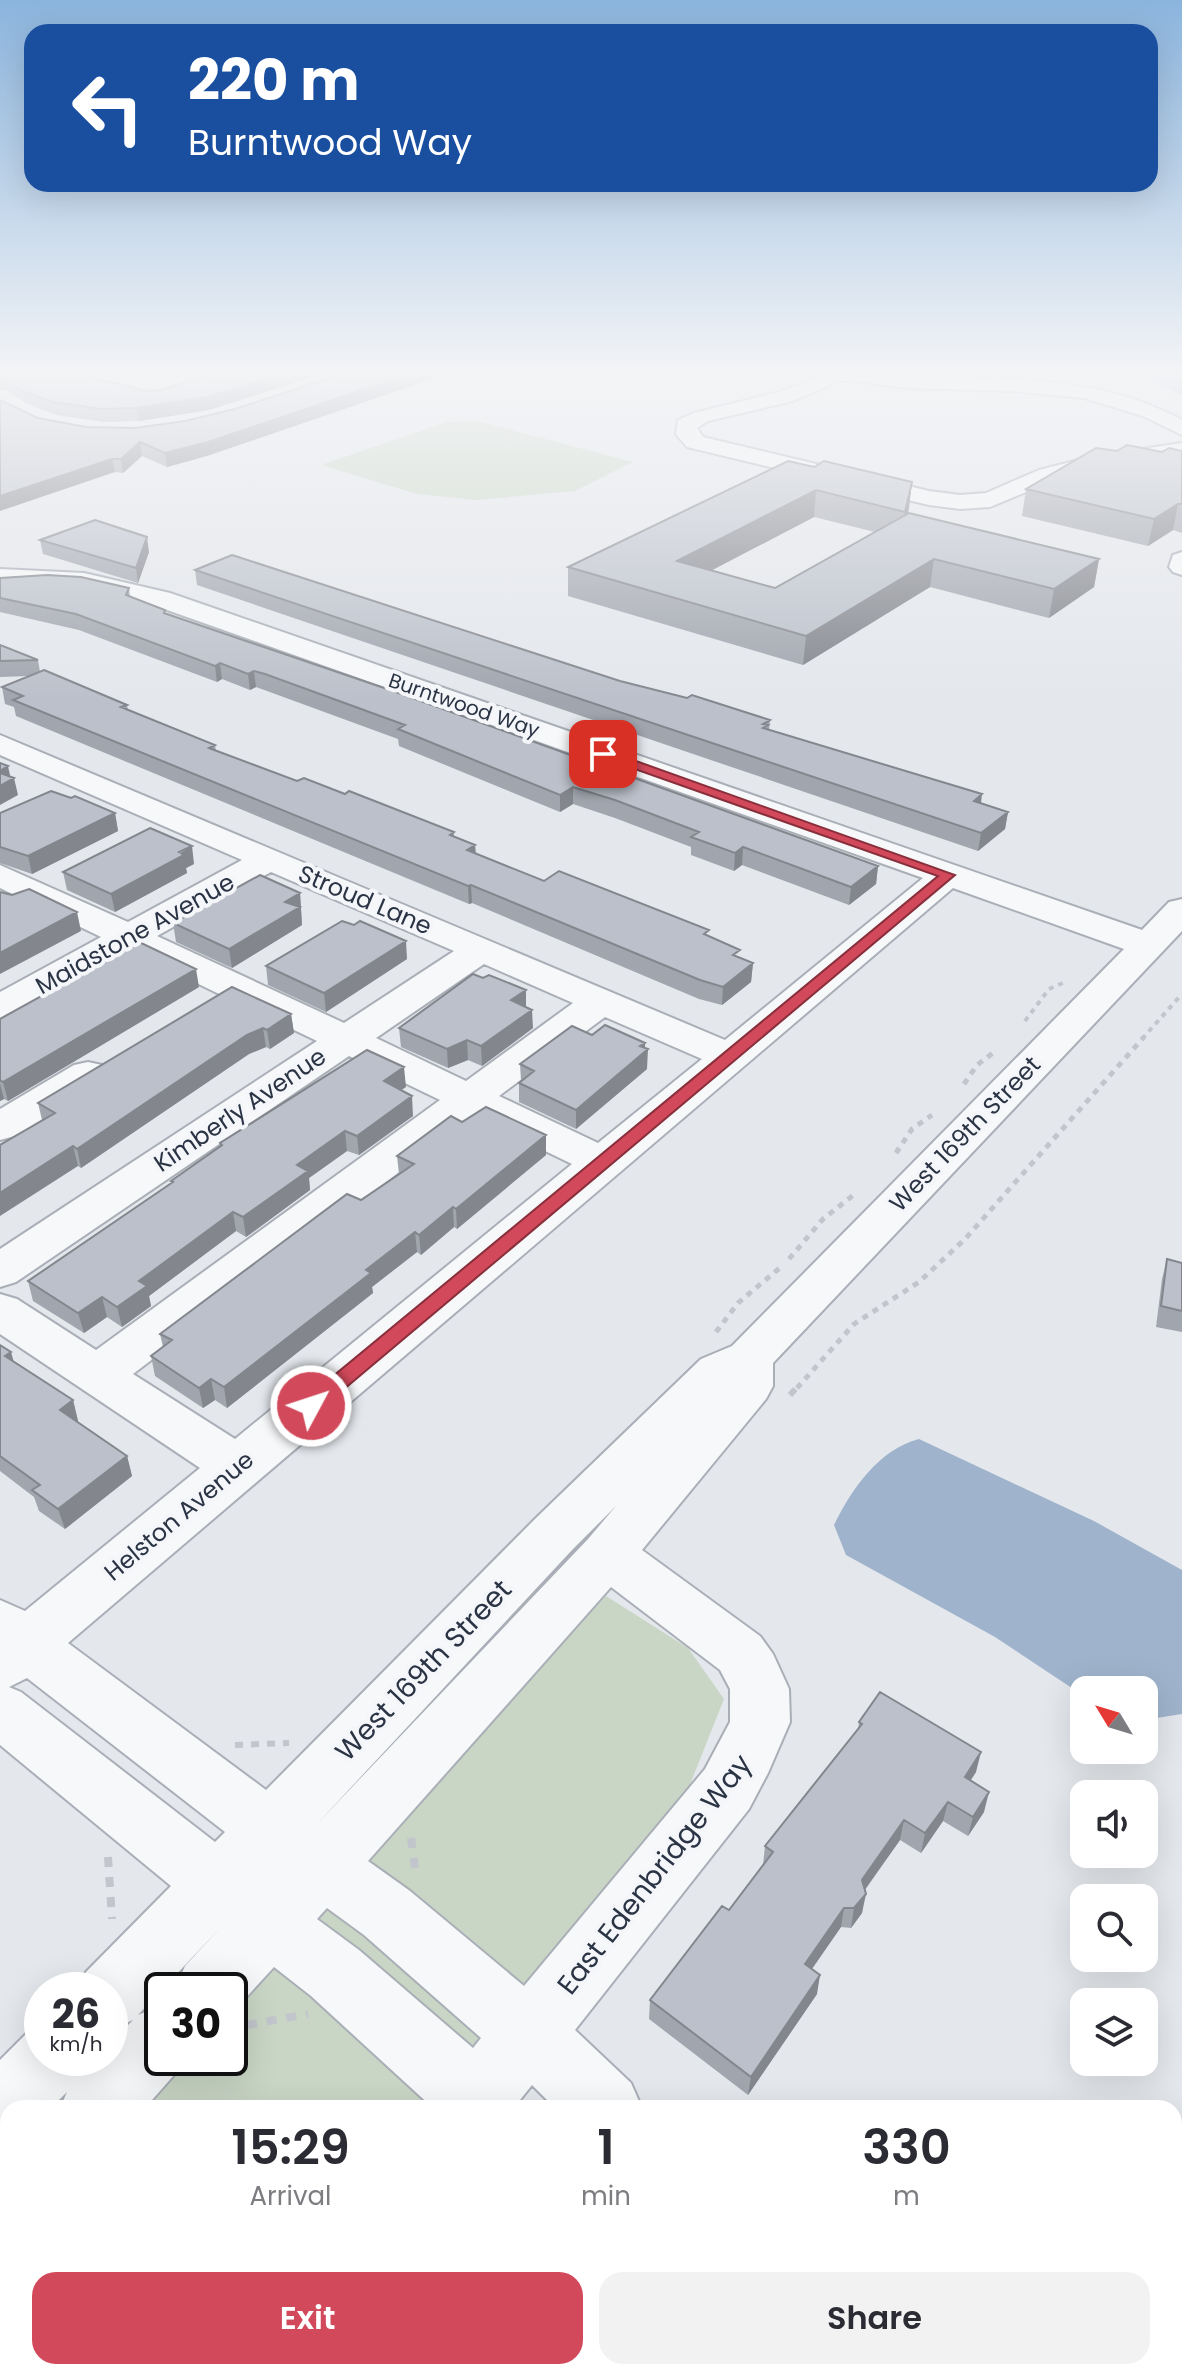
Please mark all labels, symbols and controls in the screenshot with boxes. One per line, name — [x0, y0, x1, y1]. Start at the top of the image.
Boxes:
text: 220 m — [188, 41, 360, 120]
icon: left — [56, 56, 160, 160]
text: Burntwood Way — [188, 117, 472, 168]
street label: Burntwood Way — [385, 666, 543, 744]
pin — [569, 720, 637, 788]
icon: arrive — [581, 732, 625, 776]
street label: Stroud Lane — [293, 857, 437, 942]
street label: Maidstone Avenue — [29, 865, 240, 1002]
street label: Kimberly Avenue — [147, 1040, 332, 1179]
street label: West 169th Street — [882, 1049, 1048, 1219]
position arrow — [269, 1364, 353, 1448]
street label: Helston Avenue — [97, 1443, 260, 1588]
street label: West 169th Street — [326, 1571, 520, 1770]
north arrow — [1070, 1676, 1158, 1764]
map controls — [1070, 1676, 1158, 2076]
street label: East Edenbridge Way — [548, 1746, 761, 2003]
button: sound — [1070, 1780, 1158, 1868]
button: search — [1070, 1884, 1158, 1972]
speed limit sign: 30 — [144, 1972, 248, 2076]
text: 26 — [52, 1986, 100, 2042]
button: layers — [1070, 1988, 1158, 2076]
text: km/h — [49, 2030, 103, 2058]
text: 15:29 — [231, 2114, 350, 2181]
text: 1 — [597, 2114, 615, 2181]
text: 330 — [862, 2114, 951, 2181]
text: Arrival — [250, 2178, 331, 2214]
text: min — [581, 2178, 631, 2214]
text: m — [893, 2178, 920, 2214]
button: Exit — [32, 2272, 583, 2364]
button: Share — [599, 2272, 1150, 2364]

